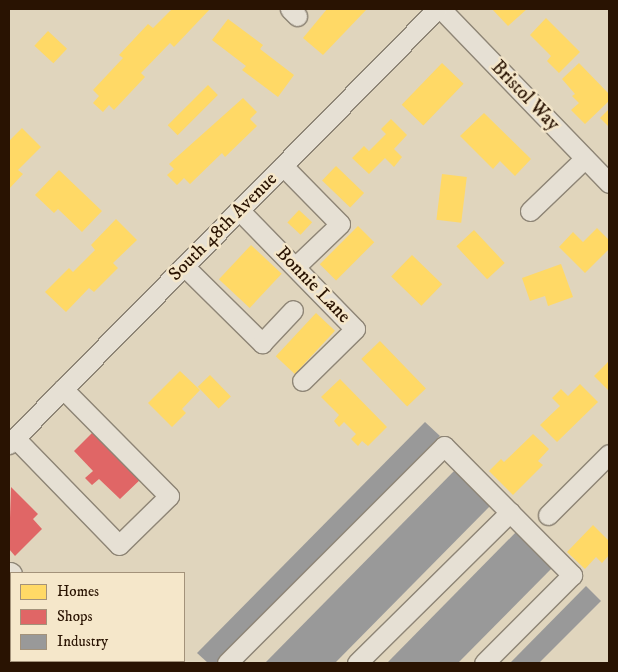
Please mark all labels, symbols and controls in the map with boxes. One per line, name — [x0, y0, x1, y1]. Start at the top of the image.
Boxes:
street label: Bristol Way — [486, 56, 564, 136]
street label: South 48th Avenue — [164, 168, 282, 286]
street label: Bonnie Lane — [271, 242, 355, 328]
legend — [10, 572, 185, 662]
text: Homes — [57, 582, 99, 601]
text: Shops — [57, 607, 93, 626]
text: Industry — [57, 632, 108, 651]

